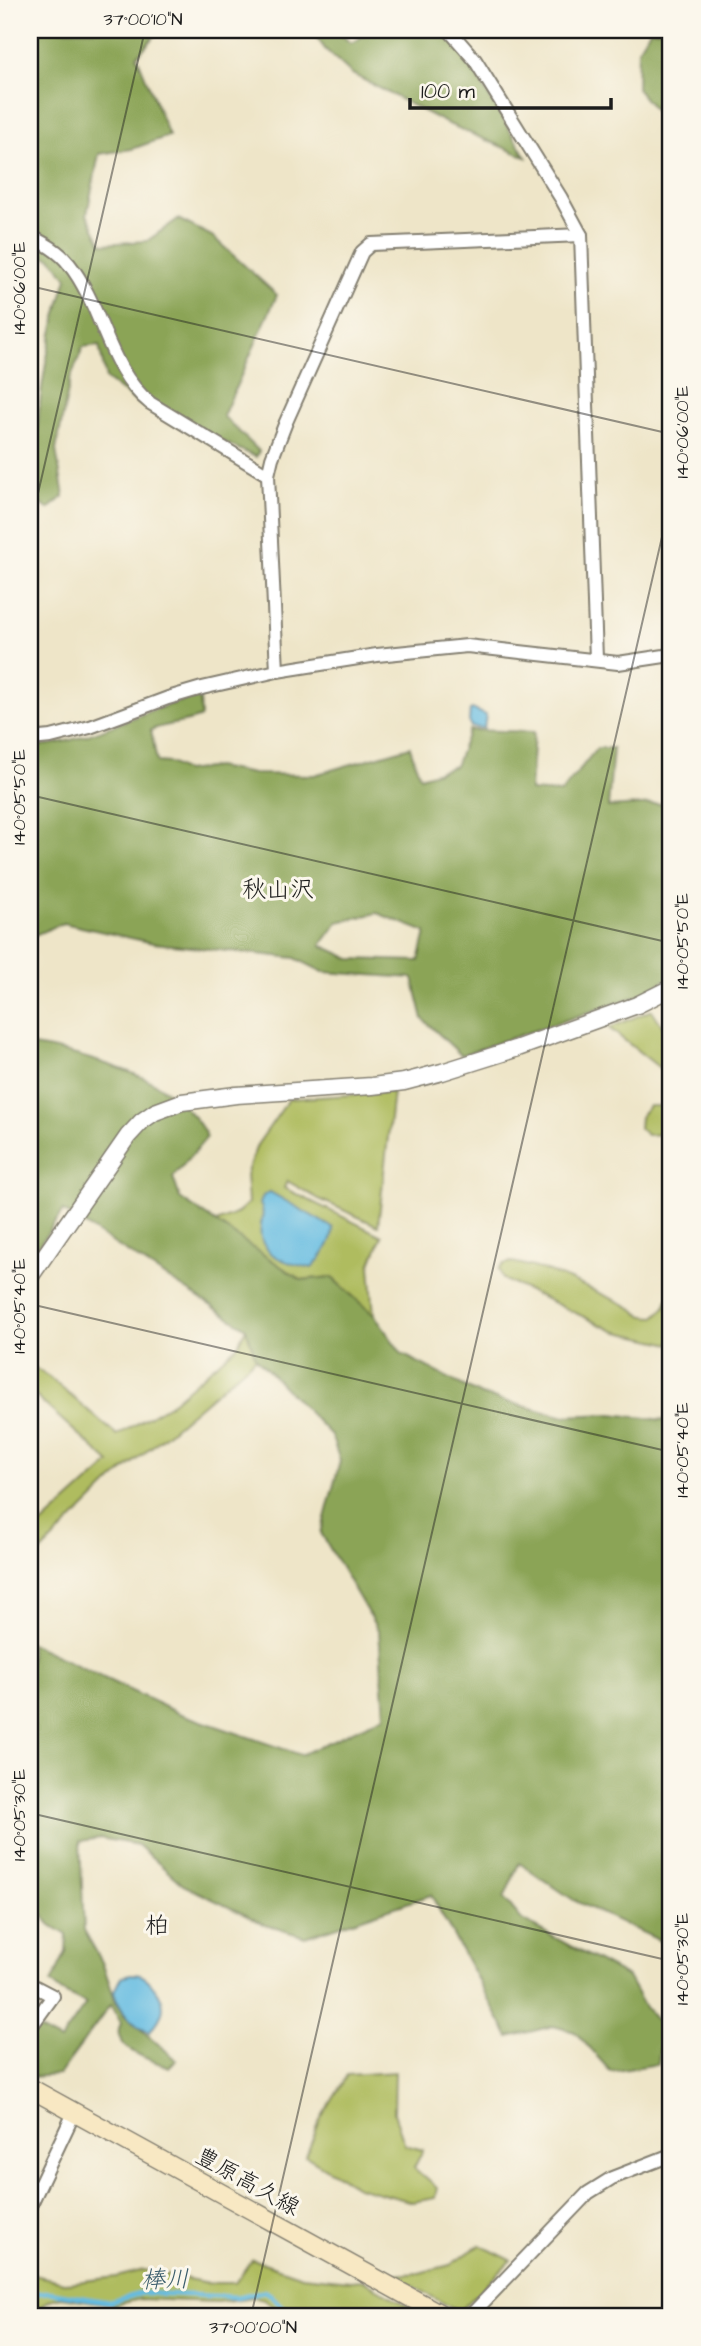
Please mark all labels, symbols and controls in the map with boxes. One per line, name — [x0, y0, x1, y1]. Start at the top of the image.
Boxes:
text: 37°00'10"N — [103, 7, 183, 32]
scale bar — [410, 66, 612, 110]
text: 100 m — [421, 77, 476, 106]
text: 140°06'00"E — [7, 241, 32, 335]
text: 140°06'00"E — [670, 385, 695, 479]
text: 140°05'50"E — [7, 749, 32, 845]
district label: 秋山沢 — [242, 873, 314, 907]
text: 140°05'50"E — [670, 893, 695, 989]
text: 140°05'40"E — [7, 1258, 32, 1354]
text: 140°05'40"E — [670, 1402, 695, 1498]
text: 140°05'30"E — [7, 1769, 32, 1861]
district label: 柏 — [145, 1909, 169, 1943]
text: 140°05'30"E — [670, 1913, 695, 2005]
street label: 豊原高久線 — [189, 2140, 306, 2224]
water label: 棒川 — [141, 2263, 189, 2297]
text: 37°00'00"N — [209, 2315, 297, 2340]

